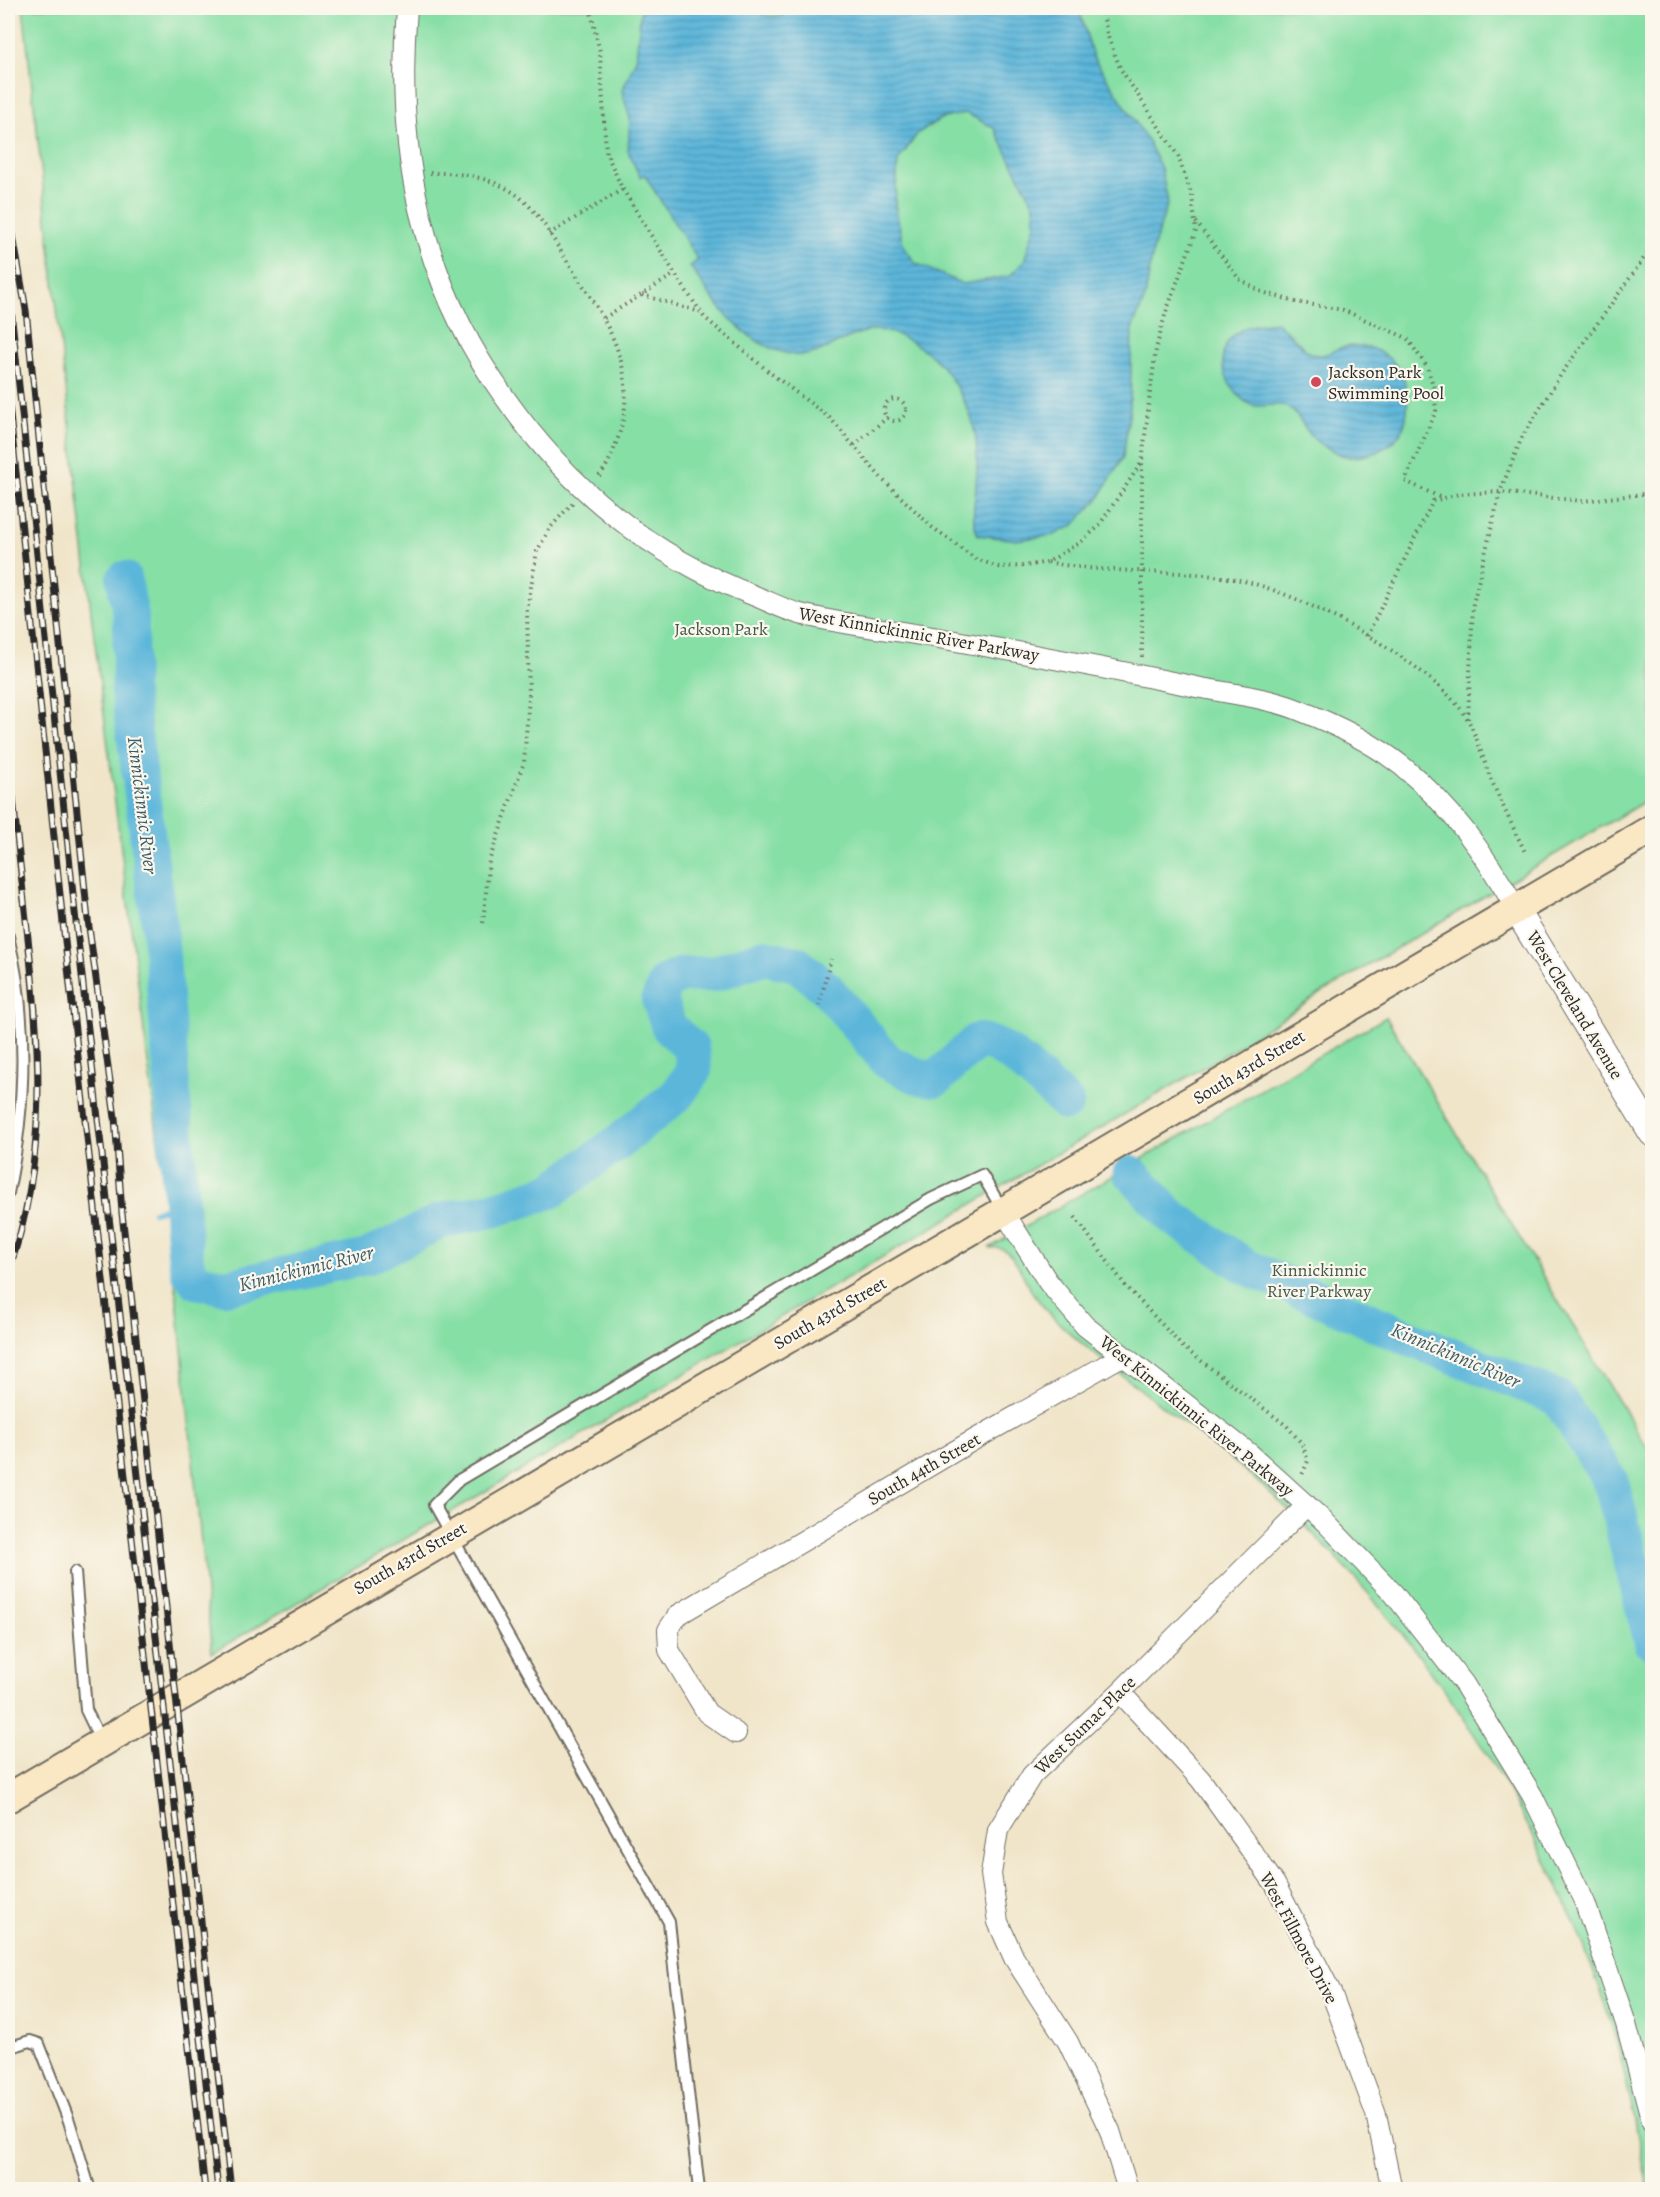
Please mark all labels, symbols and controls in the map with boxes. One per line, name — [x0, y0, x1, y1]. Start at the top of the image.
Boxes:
place label: Jackson Park Swimming Pool — [1328, 360, 1444, 405]
marker: Jackson Park Swimming Pool — [1309, 375, 1323, 389]
street label: West Kinnickinnic River Parkway — [796, 601, 1042, 667]
park label: Jackson Park — [674, 617, 768, 641]
water label: Kinnickinnic River — [121, 735, 164, 876]
street label: West Cleveland Avenue — [1521, 925, 1629, 1084]
street label: South 43rd Street — [1188, 1024, 1310, 1110]
water label: Kinnickinnic River — [236, 1238, 377, 1298]
park label: Kinnickinnic River Parkway — [1267, 1258, 1372, 1303]
street label: South 43rd Street — [769, 1271, 891, 1355]
water label: Kinnickinnic River — [1387, 1316, 1526, 1395]
street label: West Kinnickinnic River Parkway — [1094, 1329, 1300, 1503]
street label: South 44th Street — [863, 1427, 985, 1511]
street label: South 43rd Street — [349, 1516, 471, 1600]
street label: West Sumac Place — [1028, 1670, 1141, 1780]
street label: West Fillmore Drive — [1254, 1867, 1344, 2008]

